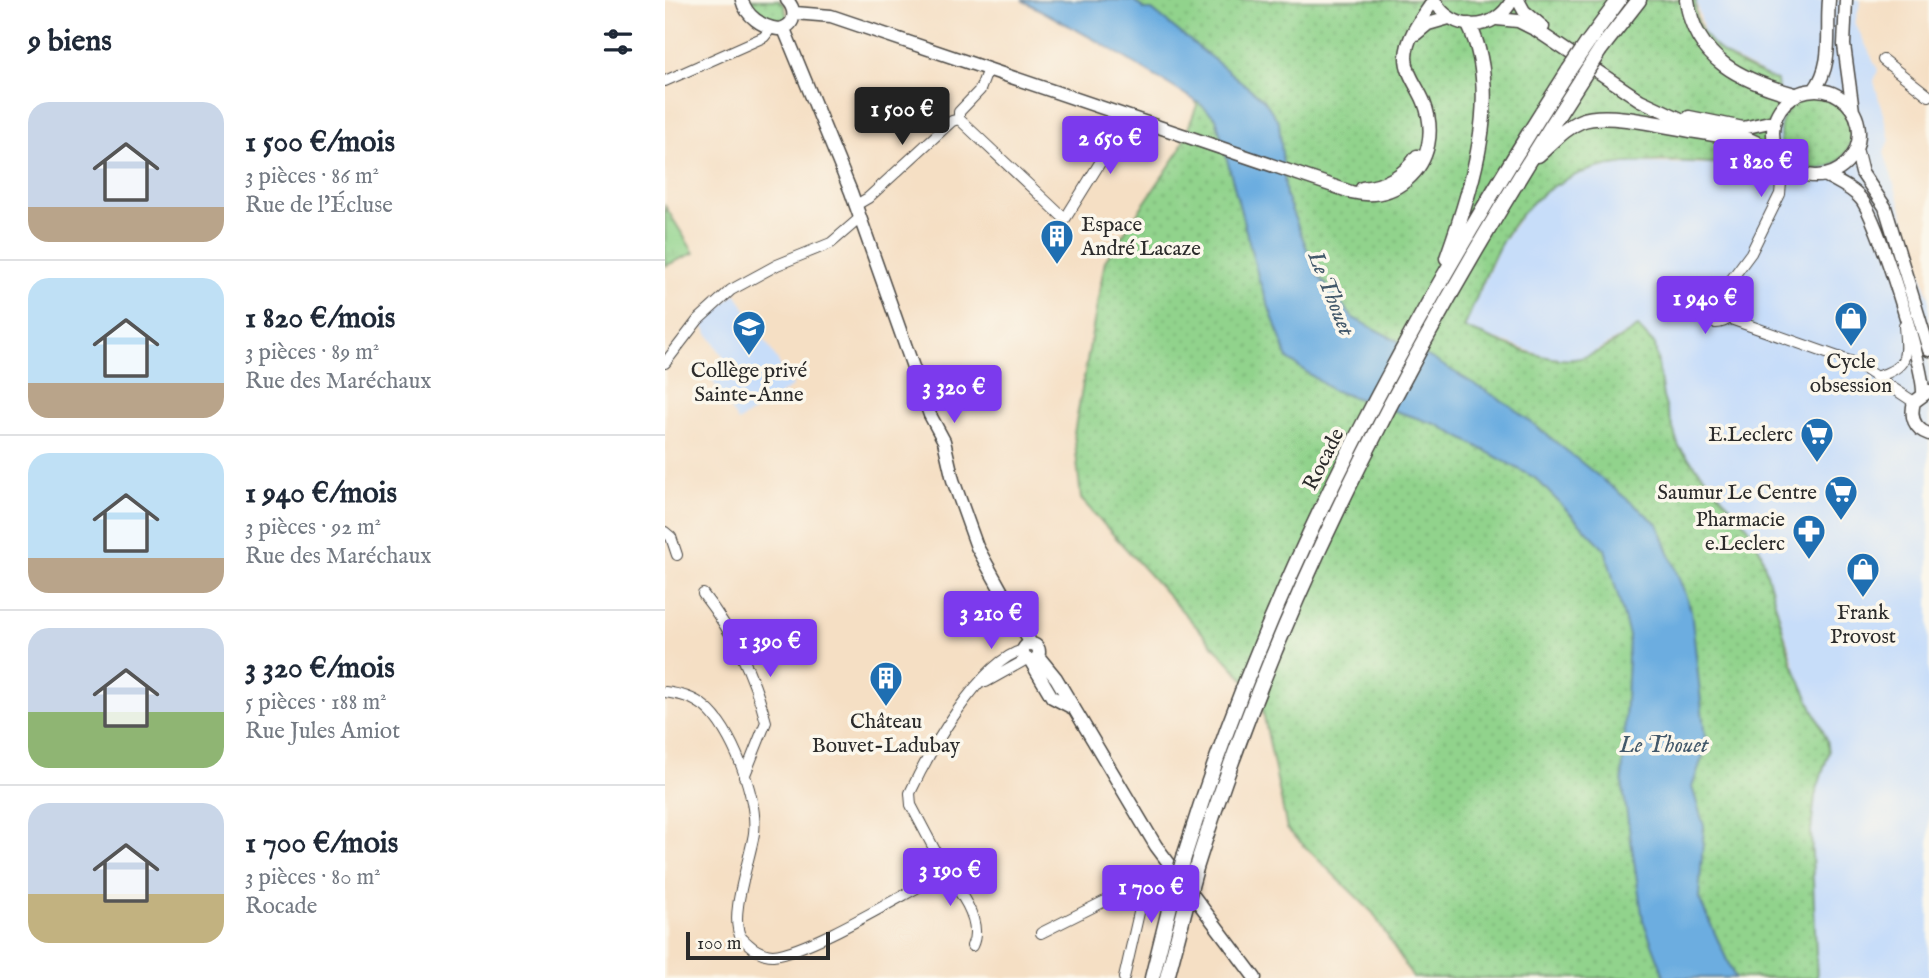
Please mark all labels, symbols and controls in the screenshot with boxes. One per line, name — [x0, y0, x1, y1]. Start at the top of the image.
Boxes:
text: 9 biens — [28, 23, 112, 61]
icon: filters — [599, 23, 637, 61]
pin: 1 500 € — [837, 88, 967, 147]
text: 1 500 € — [871, 95, 933, 124]
pin: 2 650 € — [1045, 116, 1175, 176]
text: 1 500 €/mois — [245, 124, 395, 162]
text: 2 650 € — [1078, 124, 1142, 153]
icon: home — [84, 130, 168, 214]
pin: 1 820 € — [1696, 140, 1826, 199]
text: 1 820 € — [1729, 147, 1793, 176]
text: 3 pièces · 86 m² — [245, 162, 379, 191]
text: Rue de l'Écluse — [245, 191, 393, 220]
place label: Espace André Lacaze — [1080, 212, 1201, 263]
building icon: Espace André Lacaze — [1038, 217, 1076, 266]
water label: Le Thouet — [1300, 246, 1361, 342]
pin: 1 940 € — [1640, 276, 1770, 336]
text: 1 940 € — [1673, 284, 1737, 313]
shop icon: Cycle obsession — [1832, 299, 1870, 348]
text: 1 820 €/mois — [245, 300, 395, 338]
icon: home — [84, 306, 168, 390]
school or university icon: Collège privé Sainte-Anne — [730, 308, 768, 357]
text: 3 pièces · 89 m² — [245, 338, 380, 367]
place label: Cycle obsession — [1810, 349, 1892, 400]
place label: Collège privé Sainte-Anne — [691, 358, 807, 409]
pin: 3 320 € — [889, 366, 1019, 425]
text: Rue des Maréchaux — [245, 367, 432, 396]
text: 3 320 € — [923, 373, 985, 402]
supermarket icon: E.Leclerc — [1798, 415, 1836, 464]
place label: E.Leclerc — [1708, 422, 1793, 449]
street label: Rocade — [1297, 424, 1352, 495]
supermarket icon: Saumur Le Centre — [1822, 473, 1860, 522]
text: 1 940 €/mois — [245, 475, 397, 513]
place label: Saumur Le Centre — [1657, 480, 1817, 507]
icon: home — [84, 481, 168, 565]
place label: Pharmacie e.Leclerc — [1695, 507, 1785, 558]
pharmacy icon: Pharmacie e.Leclerc — [1790, 512, 1828, 561]
text: 3 pièces · 92 m² — [245, 513, 381, 542]
text: Rue des Maréchaux — [245, 542, 432, 571]
shop icon: Frank Provost — [1844, 550, 1882, 599]
pin: 3 210 € — [926, 592, 1056, 651]
text: 3 210 € — [960, 599, 1022, 628]
place label: Frank Provost — [1830, 600, 1896, 651]
pin: 1 390 € — [705, 620, 835, 679]
text: 1 390 € — [739, 627, 801, 656]
text: 3 320 €/mois — [245, 650, 395, 688]
icon: home — [84, 656, 168, 740]
building icon: Château Bouvet-Ladubay — [867, 659, 905, 708]
text: 5 pièces · 188 m² — [245, 688, 387, 717]
place label: Château Bouvet-Ladubay — [812, 709, 961, 760]
text: Rue Jules Amiot — [245, 717, 400, 746]
water label: Le Thouet — [1619, 731, 1710, 760]
text: 1 700 €/mois — [245, 825, 398, 863]
icon: home — [84, 831, 168, 915]
pin: 3 190 € — [885, 848, 1015, 908]
text: 3 190 € — [919, 856, 981, 885]
text: 3 pièces · 80 m² — [245, 863, 381, 892]
pin: 1 700 € — [1086, 866, 1216, 925]
text: 1 700 € — [1118, 873, 1184, 902]
text: Rocade — [245, 892, 317, 921]
scale bar — [686, 929, 829, 961]
text: 100 m — [697, 932, 741, 956]

